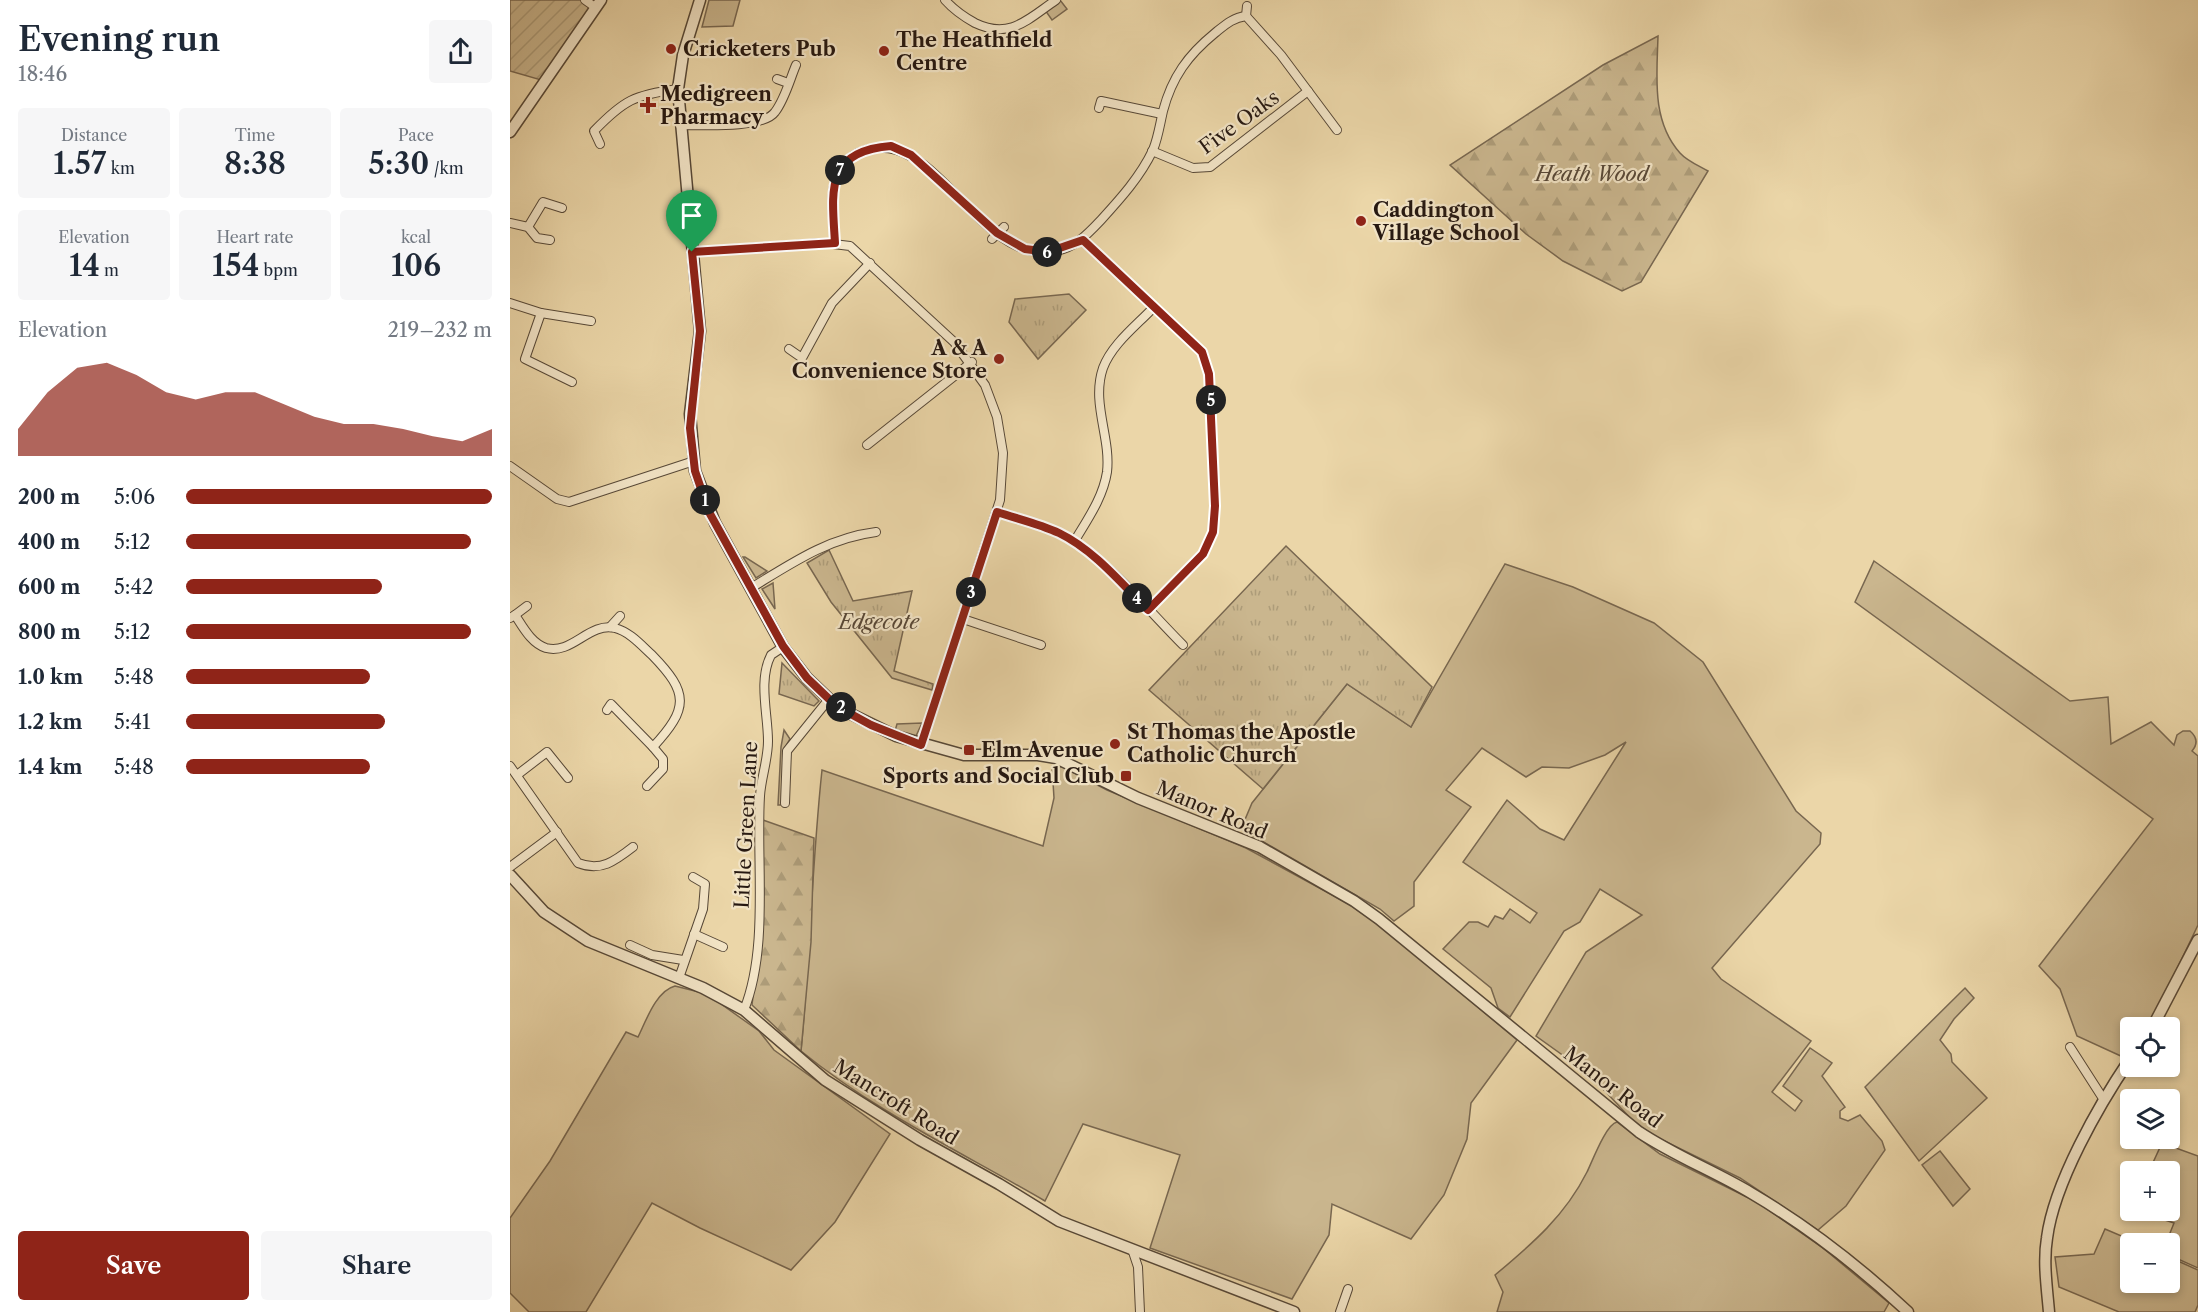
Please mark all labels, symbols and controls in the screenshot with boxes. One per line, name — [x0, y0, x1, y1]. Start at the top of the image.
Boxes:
text: Evening run — [18, 19, 220, 60]
button: share — [429, 20, 492, 83]
place label: The Heathfield Centre — [896, 28, 1053, 75]
place label: Cricketers Pub — [683, 37, 836, 61]
marker: Cricketers Pub — [664, 42, 678, 56]
marker: The Heathfield Centre — [877, 44, 891, 58]
text: 18:46 — [18, 62, 67, 86]
place label: Medigreen Pharmacy — [660, 82, 772, 129]
street label: Five Oaks — [1194, 85, 1284, 159]
marker: Medigreen Pharmacy — [641, 98, 655, 112]
text: Distance — [61, 125, 127, 145]
text: Time — [235, 125, 275, 145]
text: Pace — [398, 125, 434, 145]
text: 1.57 — [53, 145, 106, 182]
text: 8:38 — [224, 145, 286, 182]
text: 5:30 — [368, 145, 429, 182]
pin: 7 — [825, 155, 855, 185]
text: km — [106, 158, 135, 178]
text: /km — [429, 158, 464, 178]
text: 7 — [836, 160, 844, 180]
park label: Heath Wood — [1533, 162, 1651, 186]
pin — [666, 190, 717, 252]
place label: Caddington Village School — [1372, 198, 1519, 245]
icon: arrive — [675, 199, 708, 232]
marker: Caddington Village School — [1354, 214, 1368, 228]
text: Elevation — [58, 227, 130, 247]
text: Heart rate — [216, 227, 294, 247]
text: kcal — [401, 227, 431, 247]
pin: 6 — [1032, 237, 1062, 267]
text: 6 — [1042, 242, 1052, 262]
text: 14 — [69, 247, 100, 284]
text: 154 — [212, 247, 259, 284]
text: 106 — [391, 247, 441, 284]
text: m — [100, 260, 119, 280]
text: bpm — [259, 260, 298, 280]
text: Elevation — [18, 318, 107, 342]
text: 219–232 m — [388, 318, 492, 342]
place label: A & A Convenience Store — [792, 336, 988, 383]
marker: A & A Convenience Store — [992, 352, 1006, 366]
pin: 5 — [1196, 385, 1226, 415]
text: 5 — [1207, 390, 1215, 410]
text: 200 m — [18, 485, 80, 509]
text: 5:06 — [114, 485, 155, 509]
pin: 1 — [690, 485, 720, 515]
text: 1 — [701, 490, 709, 510]
text: 400 m — [18, 530, 80, 554]
text: 5:12 — [114, 530, 150, 554]
text: 600 m — [18, 575, 80, 599]
text: 5:42 — [114, 575, 154, 599]
pin: 3 — [956, 577, 986, 607]
text: 3 — [966, 582, 976, 602]
pin: 4 — [1122, 583, 1152, 613]
text: 4 — [1132, 588, 1142, 608]
park label: Edgecote — [837, 610, 921, 634]
text: 800 m — [18, 620, 81, 644]
text: 5:12 — [114, 620, 150, 644]
text: 1.0 km — [18, 665, 83, 689]
text: 5:48 — [114, 665, 154, 689]
pin: 2 — [826, 692, 856, 722]
text: 2 — [836, 697, 846, 717]
text: 1.2 km — [18, 710, 82, 734]
text: 5:41 — [114, 710, 150, 734]
place label: St Thomas the Apostle Catholic Church — [1127, 720, 1356, 767]
marker: St Thomas the Apostle Catholic Church — [1108, 737, 1122, 751]
place label: Elm Avenue — [981, 738, 1103, 762]
street label: Little Green Lane — [730, 741, 762, 909]
marker: Elm Avenue — [962, 743, 976, 757]
text: 1.4 km — [18, 755, 83, 779]
text: 5:48 — [114, 755, 154, 779]
place label: Sports and Social Club — [883, 764, 1114, 788]
marker: Sports and Social Club — [1119, 769, 1133, 783]
street label: Manor Road — [1153, 776, 1271, 844]
map controls — [2120, 1017, 2180, 1293]
button: locate — [2120, 1017, 2180, 1077]
street label: Manor Road — [1559, 1041, 1667, 1133]
street label: Mancroft Road — [829, 1054, 963, 1150]
button: layers — [2120, 1089, 2180, 1149]
button: + — [2120, 1161, 2180, 1221]
button: Save — [18, 1231, 249, 1300]
button: Share — [261, 1231, 492, 1300]
button: − — [2120, 1233, 2180, 1293]

